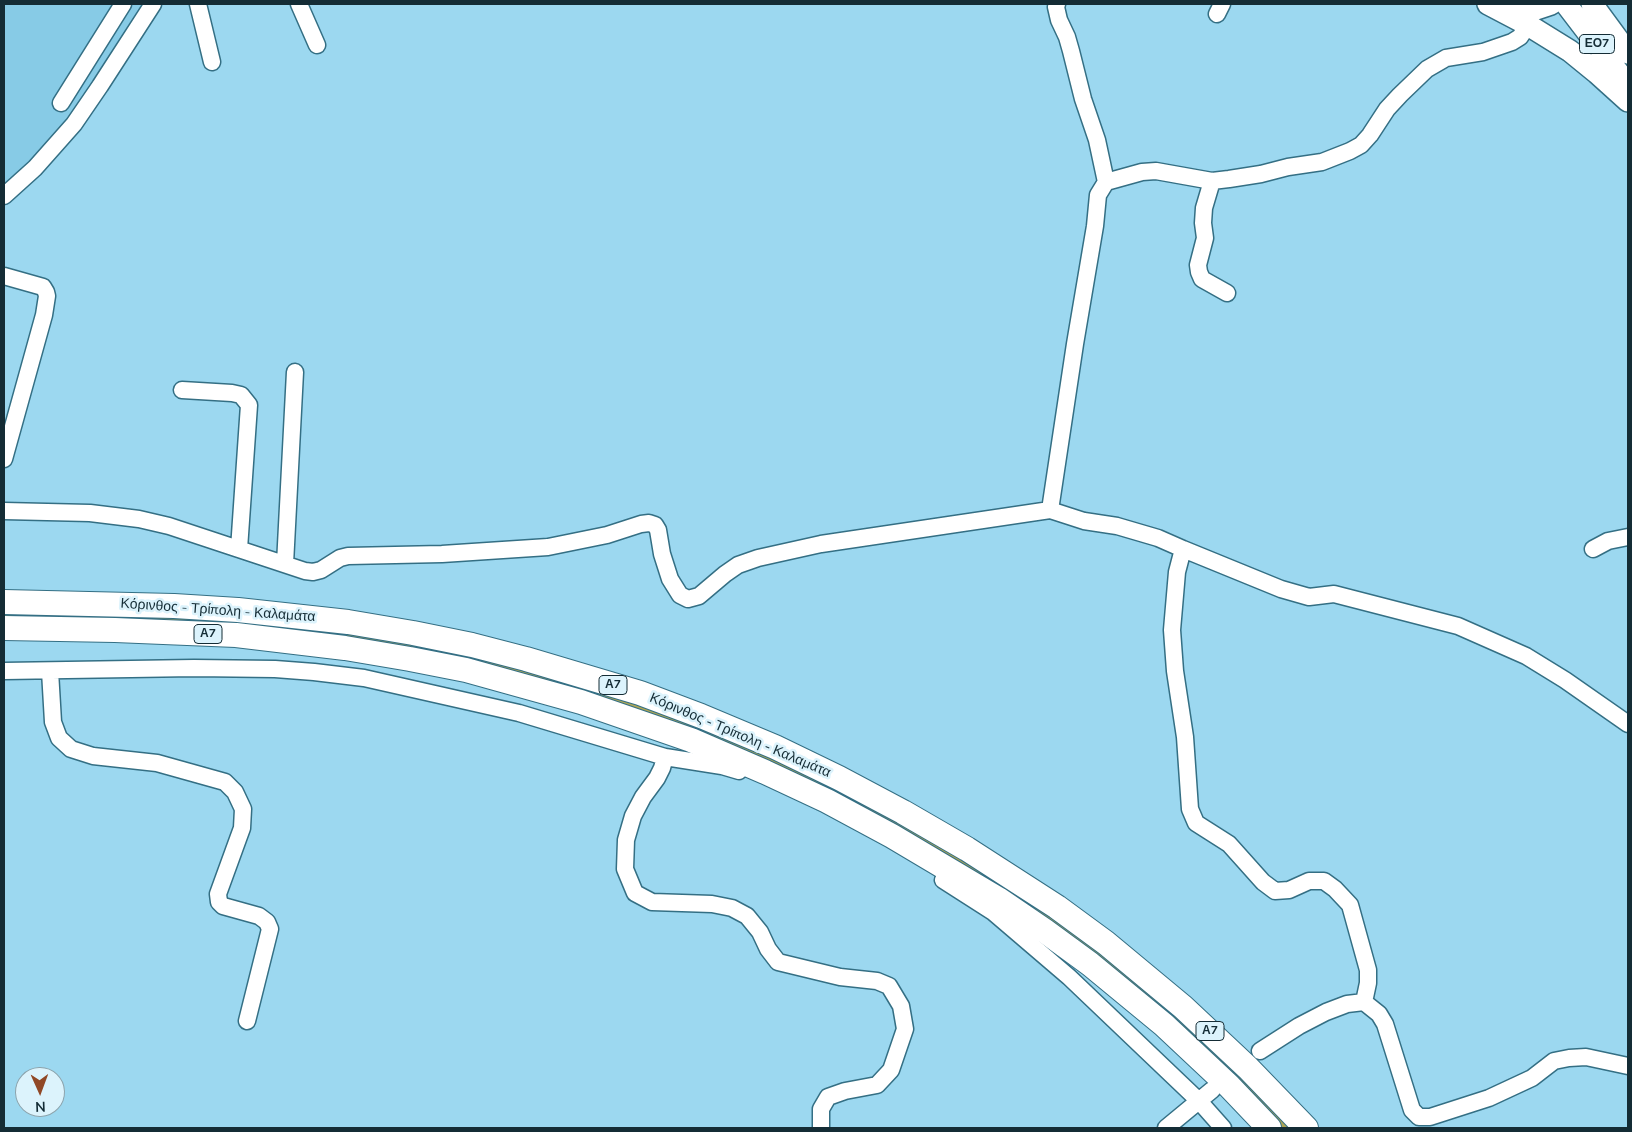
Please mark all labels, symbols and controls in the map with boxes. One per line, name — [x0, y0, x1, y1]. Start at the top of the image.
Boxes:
road number: ΕΟ7 — [1580, 34, 1614, 54]
street label: Κόρινθος - Τρίπολη - Καλαμάτα — [120, 596, 316, 626]
road number: Α7 — [194, 624, 222, 644]
road number: Α7 — [599, 676, 627, 694]
street label: Κόρινθος - Τρίπολη - Καλαμάτα — [647, 690, 833, 782]
road number: Α7 — [1196, 1021, 1224, 1040]
north arrow — [15, 1067, 65, 1117]
text: N — [35, 1097, 46, 1116]

